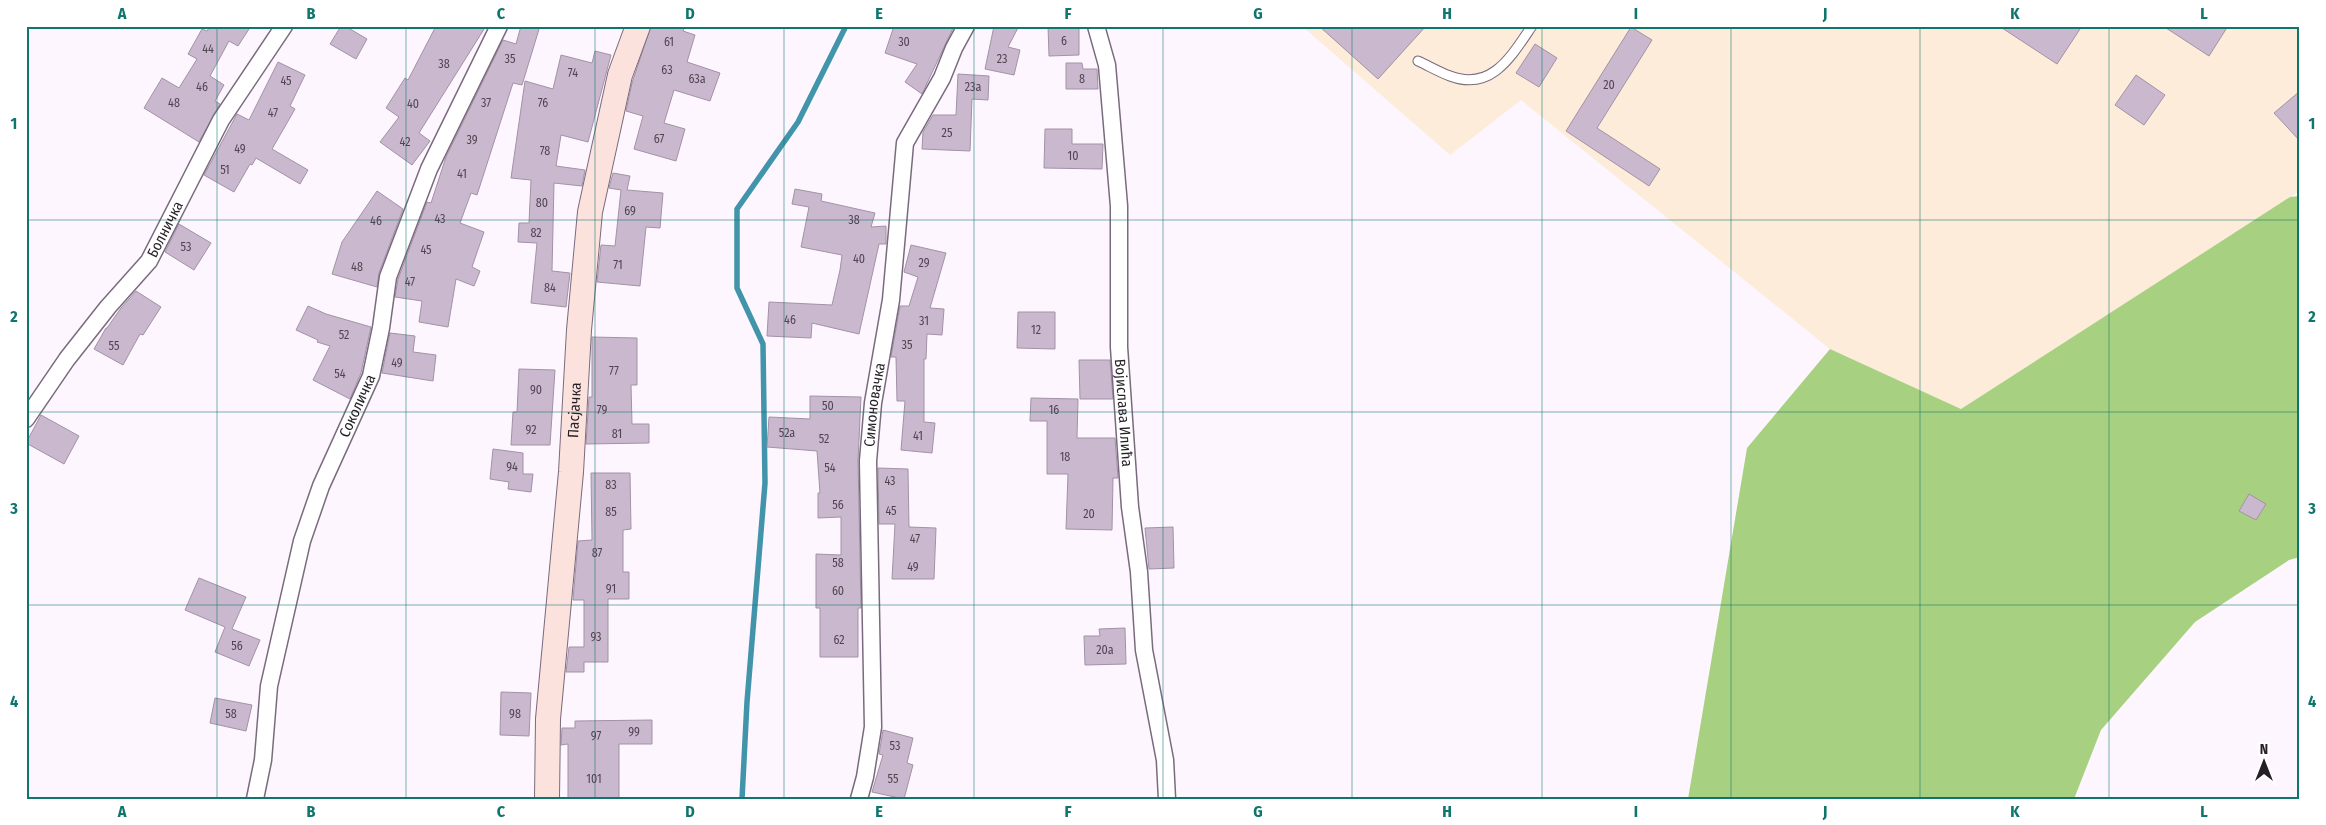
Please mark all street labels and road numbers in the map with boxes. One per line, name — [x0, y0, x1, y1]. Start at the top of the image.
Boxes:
street label: Болничка — [143, 198, 187, 261]
street label: Војислава Илића — [1111, 358, 1136, 467]
street label: Симоновачка — [860, 361, 889, 448]
street label: Соколичка — [335, 372, 380, 440]
street label: Пасјачка — [564, 382, 585, 438]

